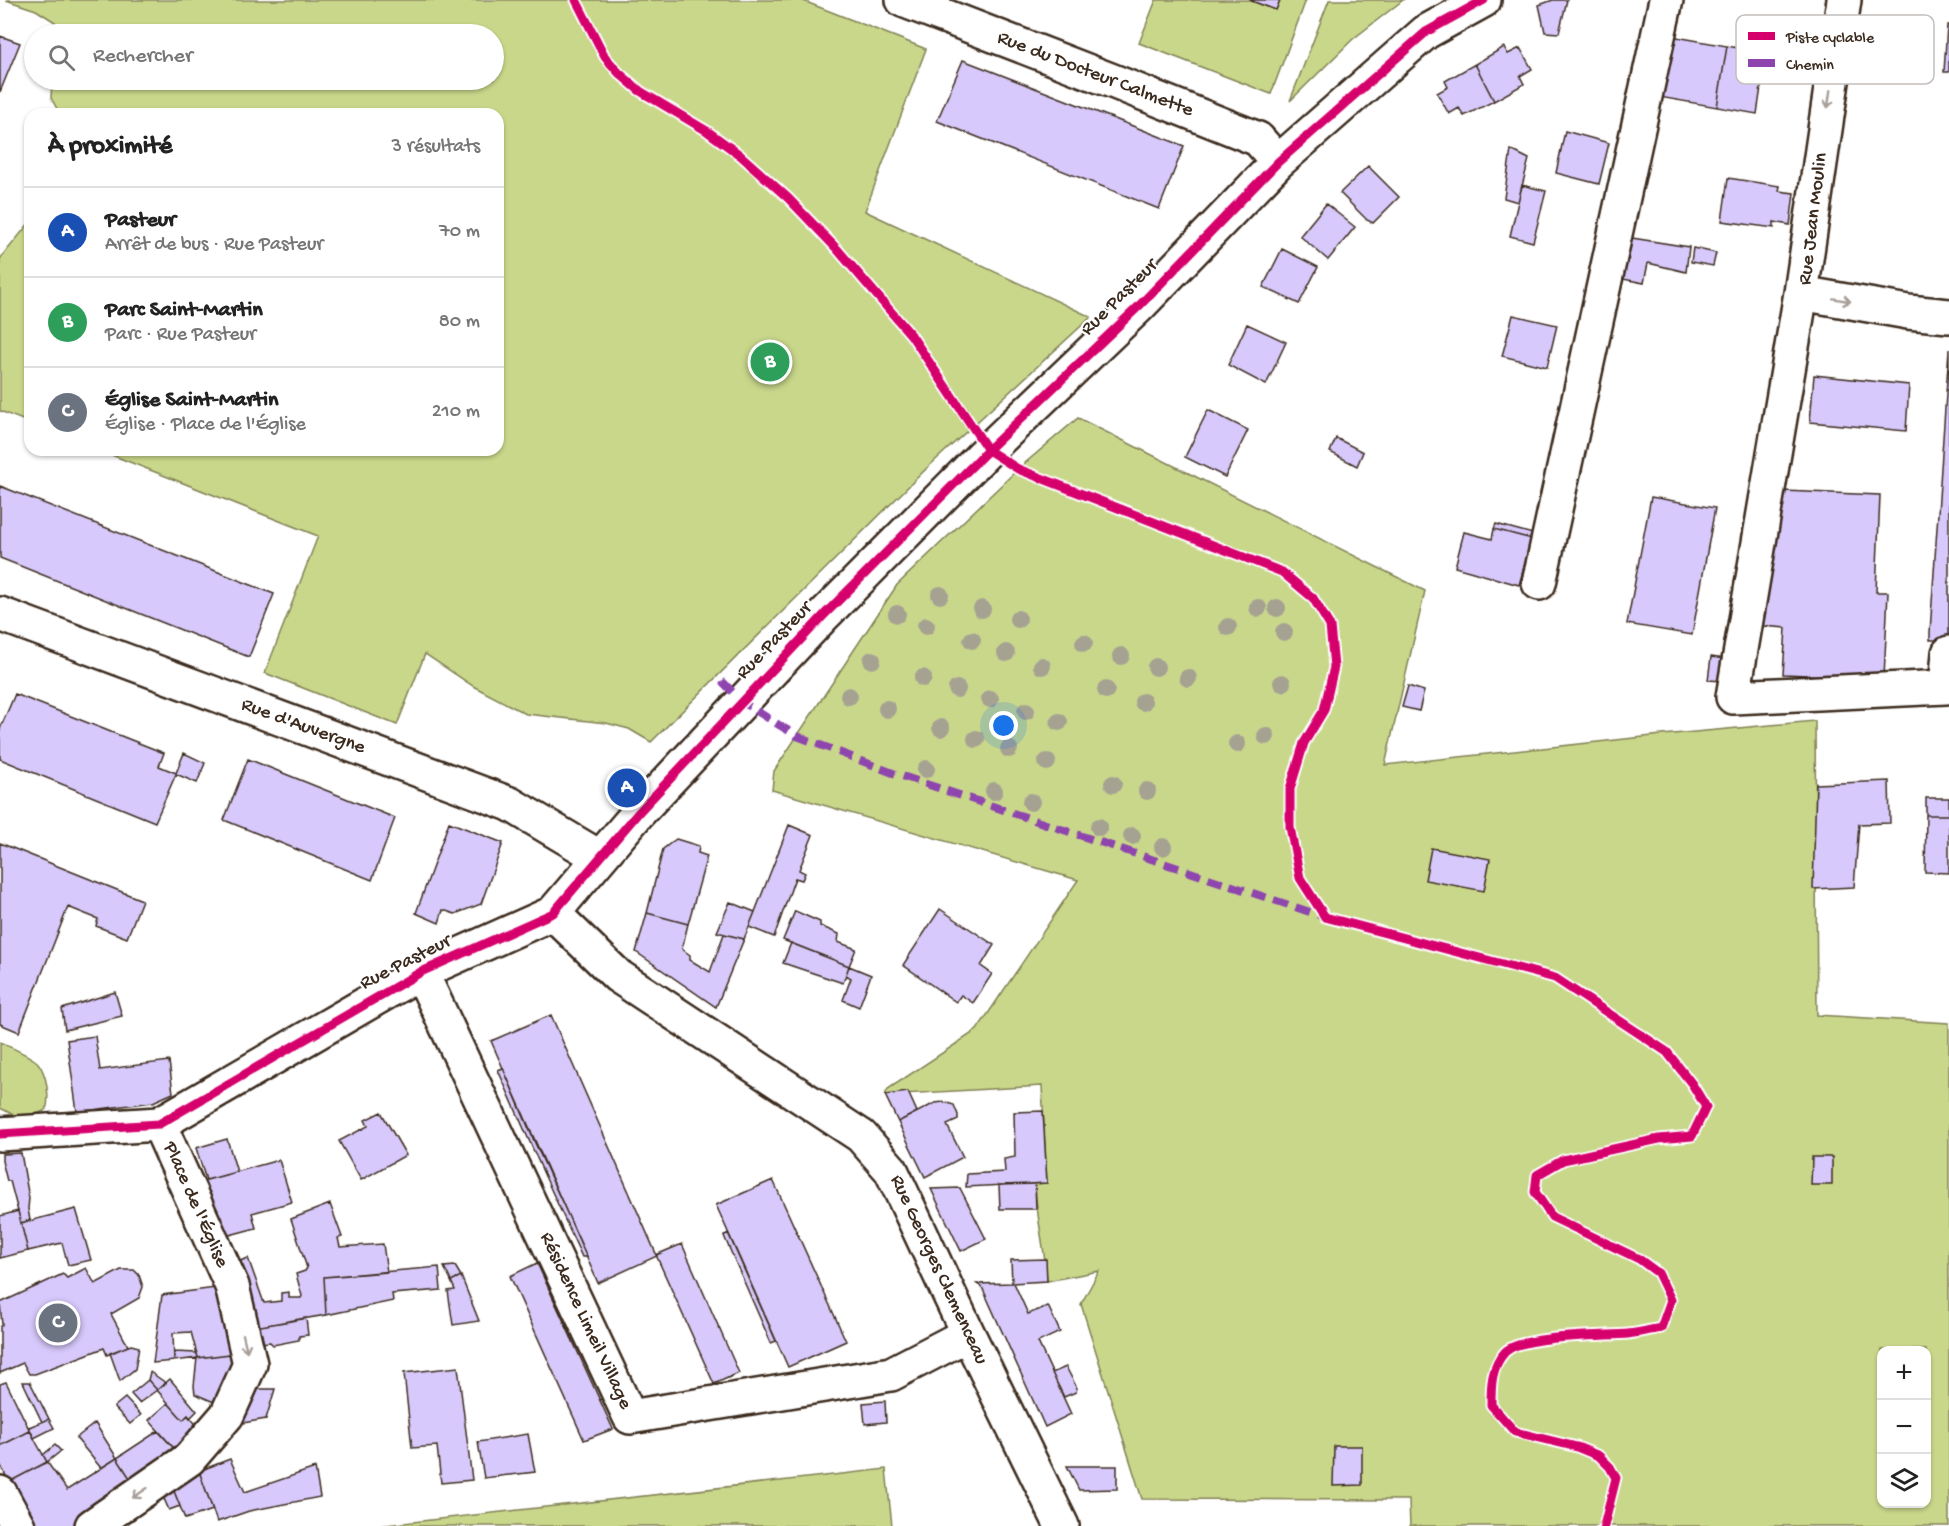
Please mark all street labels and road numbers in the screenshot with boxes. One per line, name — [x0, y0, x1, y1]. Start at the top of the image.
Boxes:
street label: Rue du Docteur Calmette — [994, 27, 1197, 123]
street label: Rue Jean Moulin — [1794, 151, 1834, 286]
street label: Rue Pasteur — [1077, 253, 1165, 341]
street label: Rue Pasteur — [732, 596, 819, 685]
street label: Rue d'Auvergne — [238, 694, 369, 760]
street label: Rue Pasteur — [357, 929, 457, 996]
street label: Place de l'Église — [157, 1137, 234, 1272]
street label: Rue Georges Clemenceau — [884, 1172, 992, 1369]
street label: Résidence Limeil Village — [534, 1229, 636, 1414]

